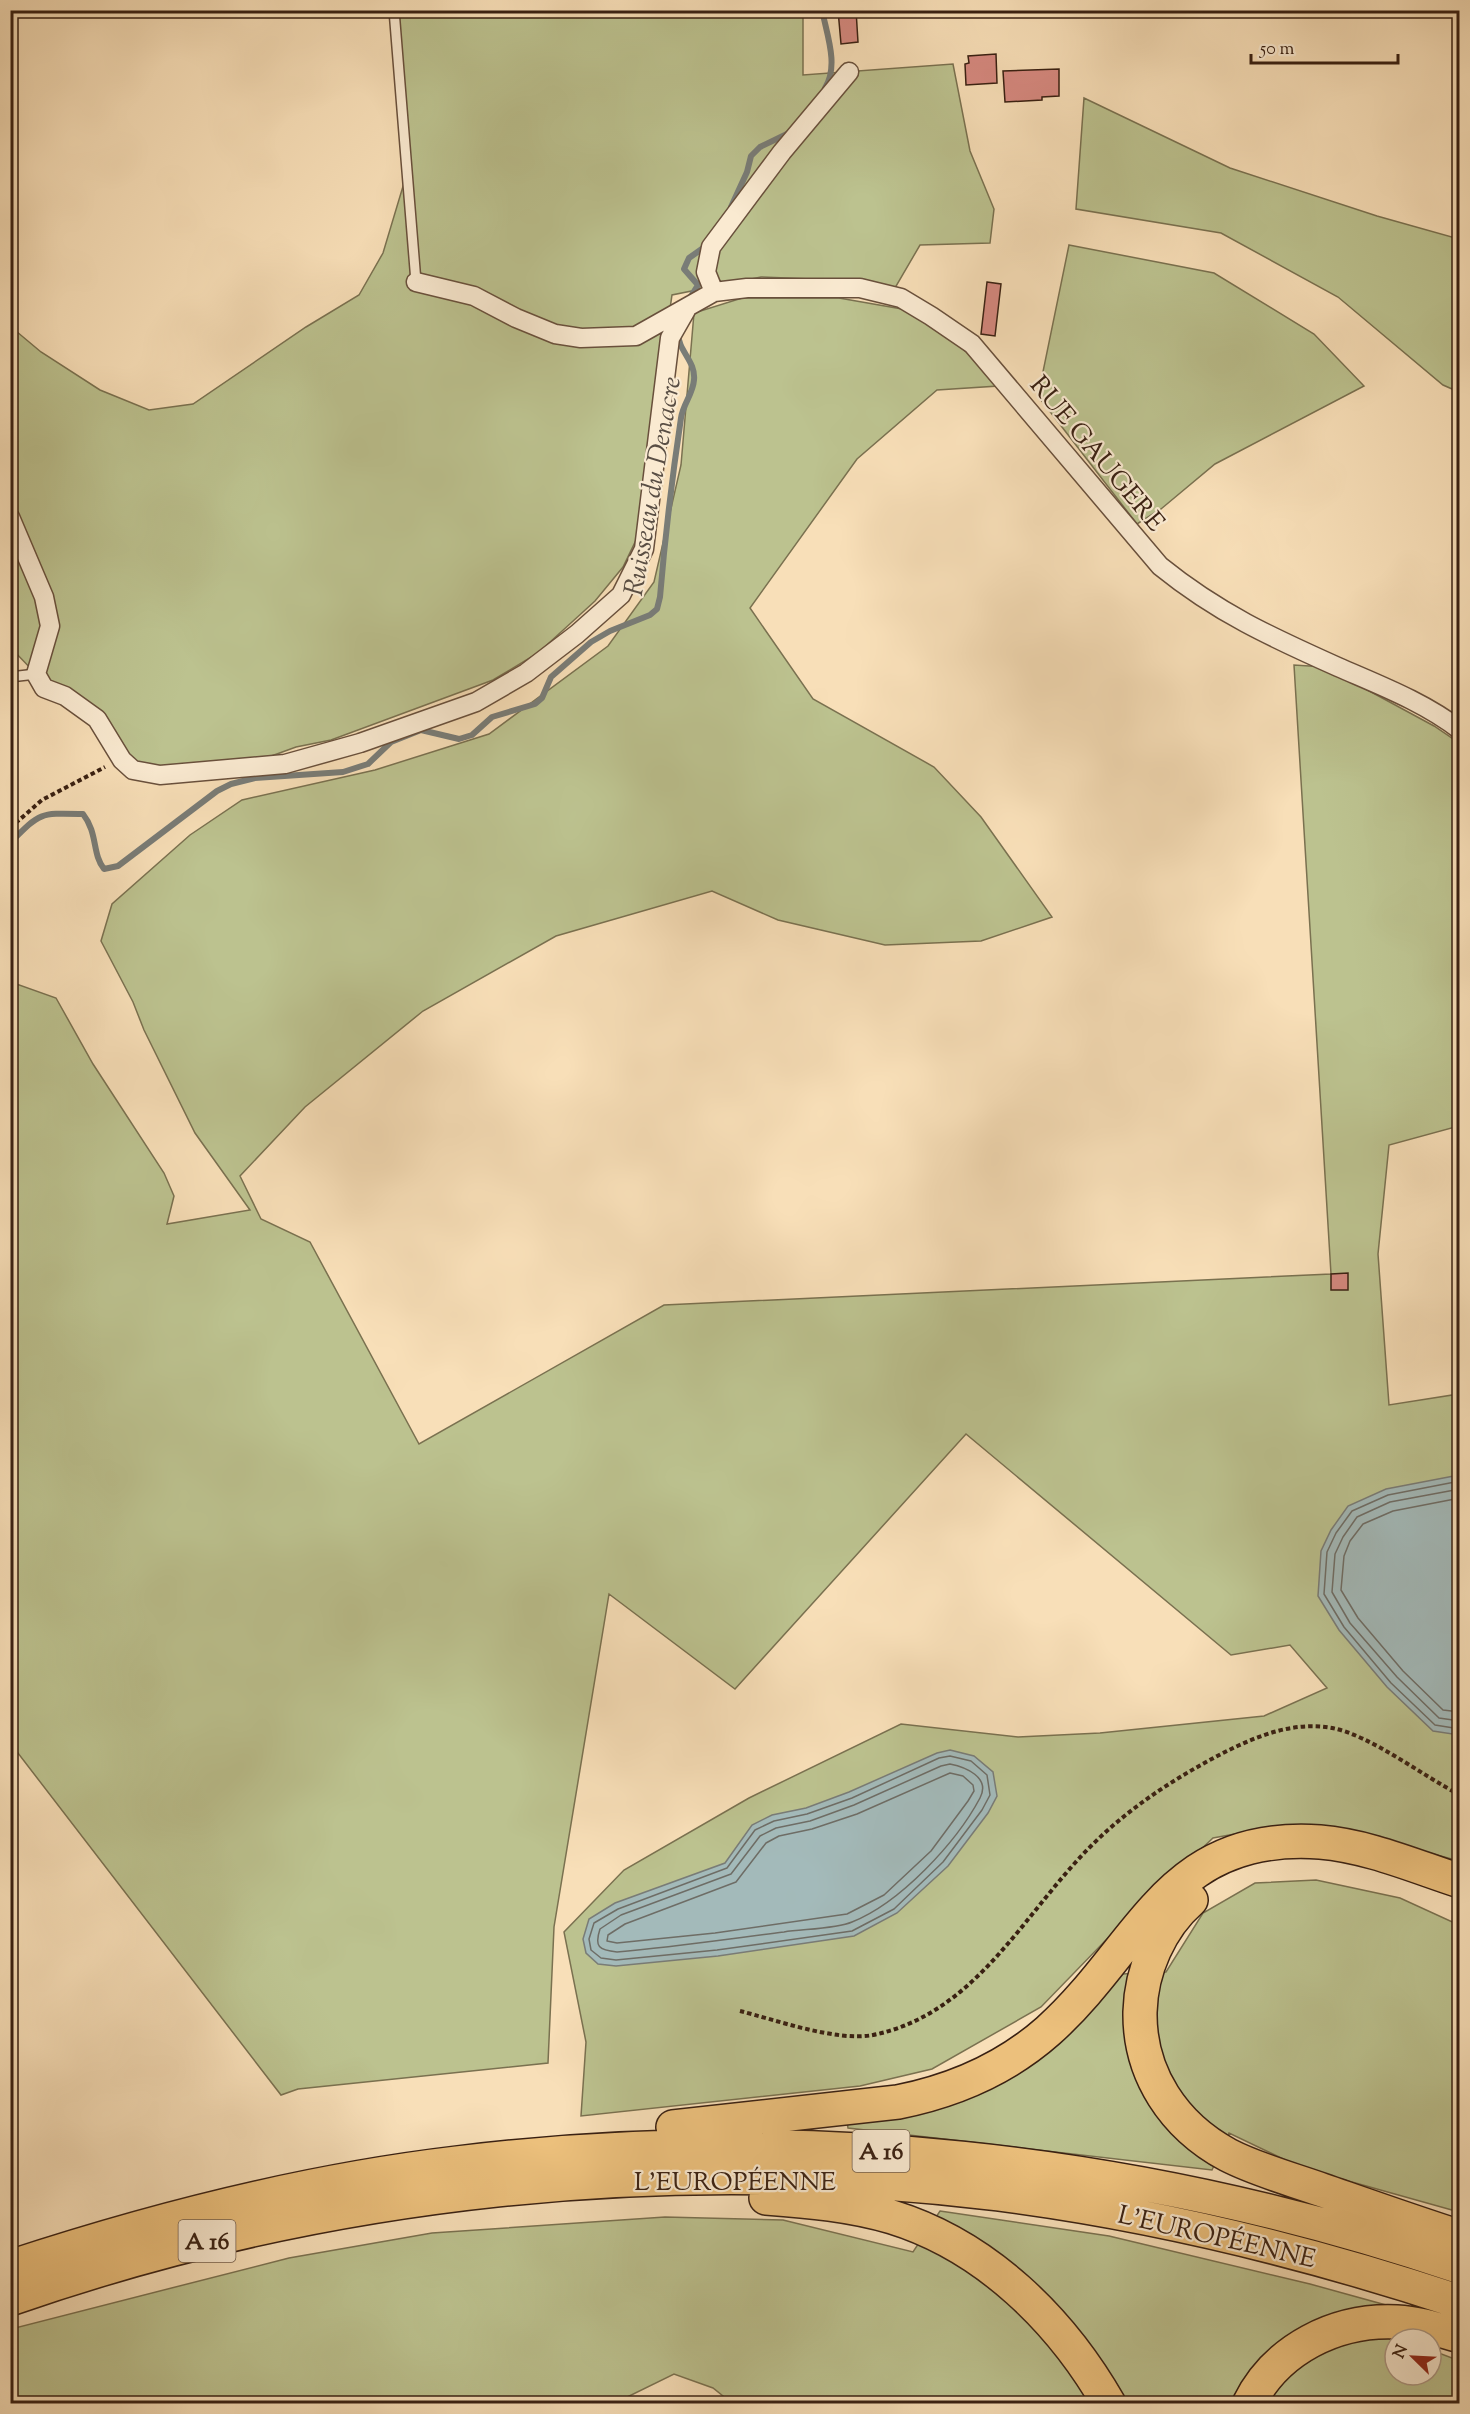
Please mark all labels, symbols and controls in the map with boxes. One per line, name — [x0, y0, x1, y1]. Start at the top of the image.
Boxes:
scale bar — [1251, 27, 1398, 65]
text: 50 m — [1259, 37, 1295, 63]
street label: RUE GAUGERE — [1020, 369, 1172, 541]
water label: Ruisseau du Denacre — [616, 374, 693, 599]
road number: A 16 — [852, 2130, 910, 2172]
street label: L'EUROPÉENNE — [634, 2165, 836, 2202]
street label: L'EUROPÉENNE — [1114, 2198, 1319, 2279]
road number: A 16 — [178, 2220, 236, 2262]
north arrow — [1383, 2327, 1443, 2387]
text: N — [1388, 2341, 1415, 2362]

